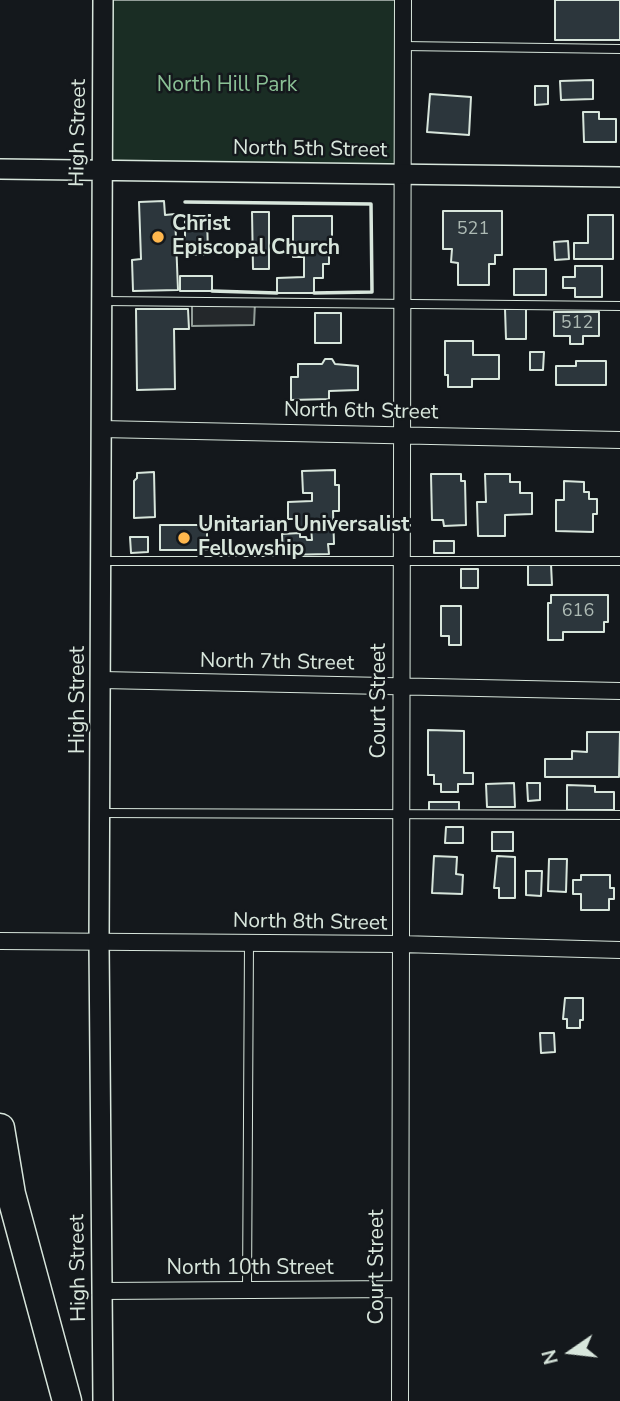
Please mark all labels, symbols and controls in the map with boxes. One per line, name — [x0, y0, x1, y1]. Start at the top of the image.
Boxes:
park label: North Hill Park — [157, 73, 297, 99]
street label: High Street — [65, 79, 93, 187]
street label: North 5th Street — [233, 136, 387, 164]
place label: Christ Episcopal Church — [172, 212, 340, 262]
house number: 521 — [457, 219, 489, 241]
marker: Christ Episcopal Church — [150, 229, 166, 245]
house number: 512 — [561, 313, 593, 335]
street label: North 6th Street — [284, 398, 438, 426]
place label: Unitarian Universalist Fellowship — [198, 513, 409, 563]
marker: Unitarian Universalist Fellowship — [176, 530, 192, 546]
house number: 616 — [562, 601, 594, 623]
street label: Court Street — [367, 644, 393, 758]
street label: High Street — [66, 646, 92, 754]
street label: North 7th Street — [200, 649, 354, 677]
street label: North 8th Street — [233, 909, 387, 937]
street label: Court Street — [365, 1210, 391, 1324]
street label: High Street — [65, 1214, 93, 1322]
street label: North 10th Street — [166, 1256, 334, 1282]
north arrow — [536, 1317, 606, 1387]
text: N — [536, 1347, 565, 1367]

